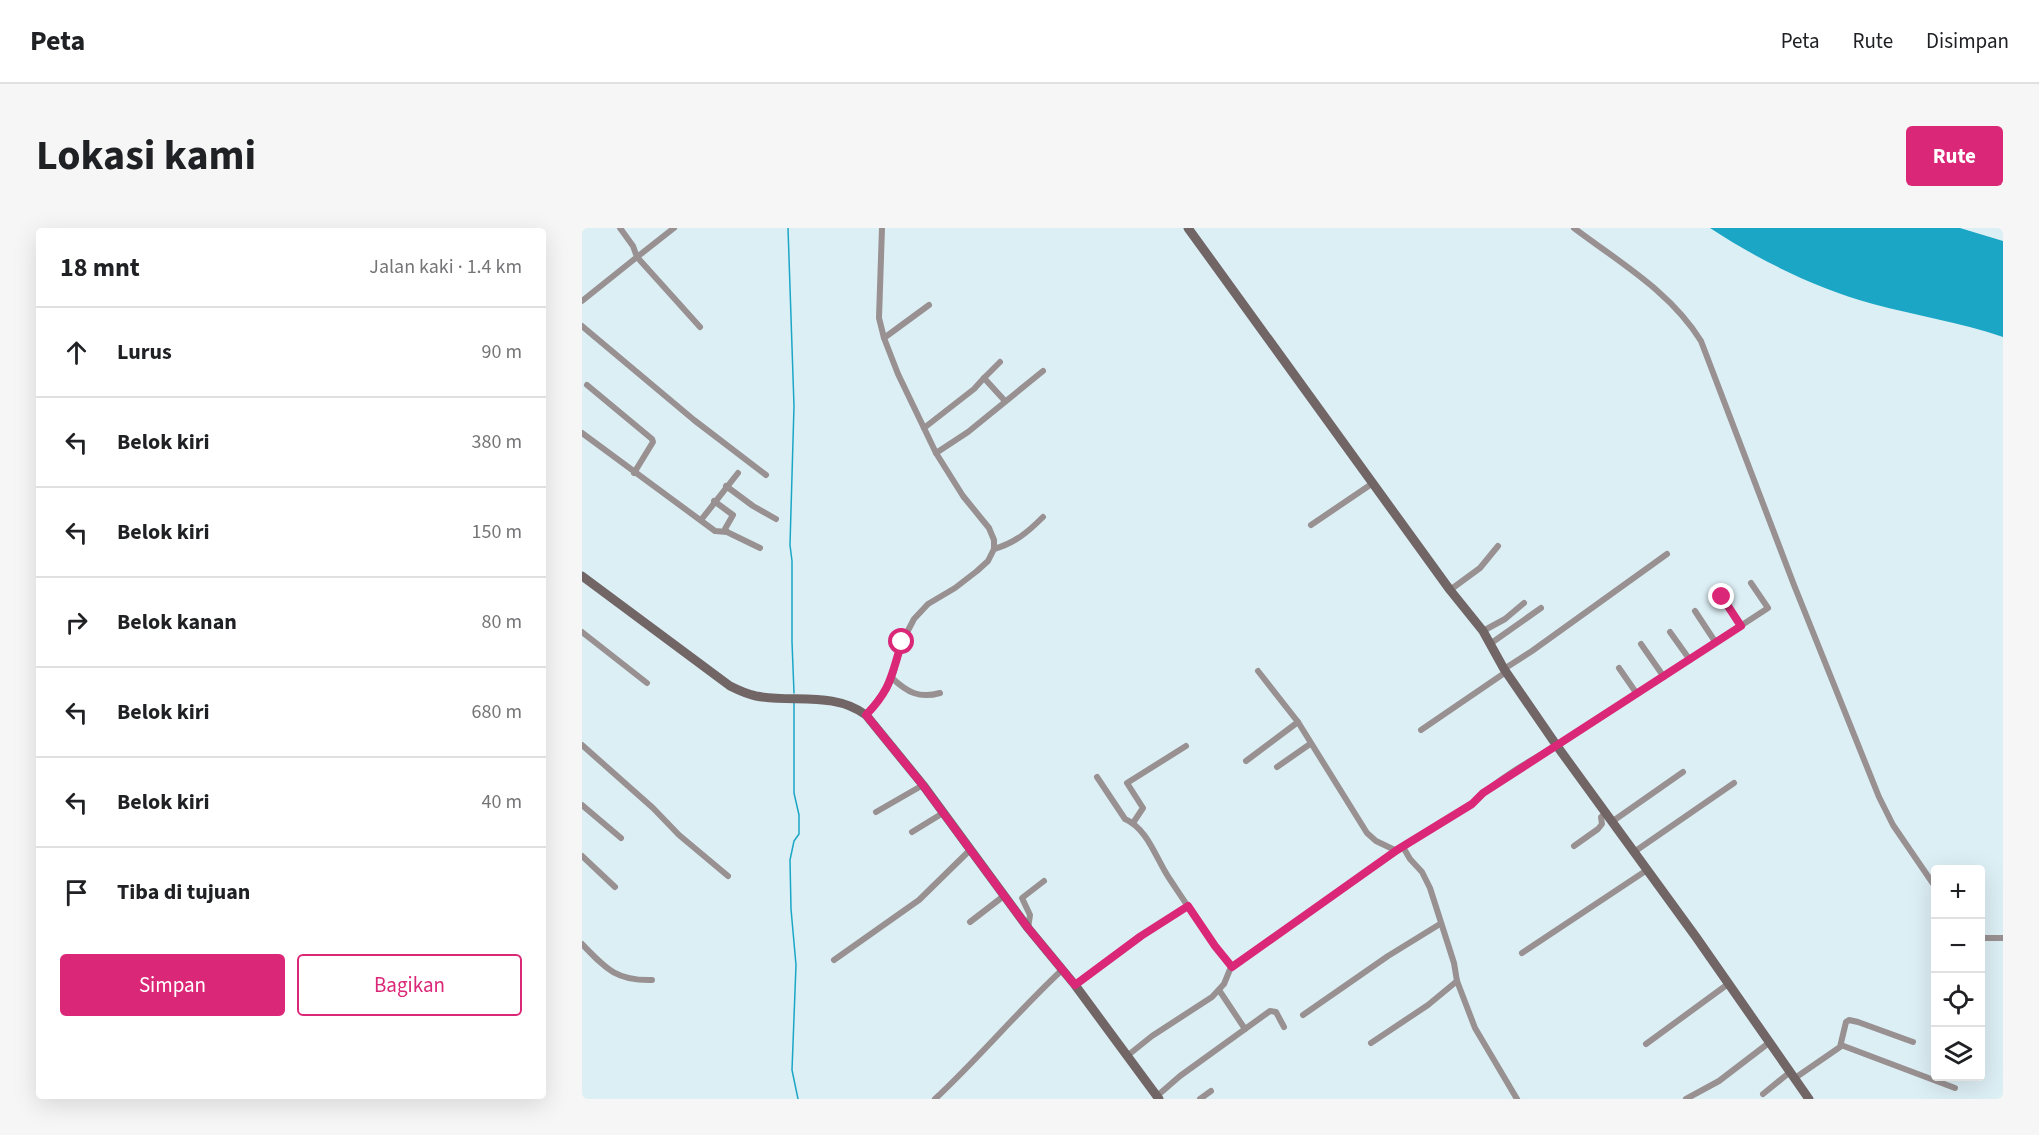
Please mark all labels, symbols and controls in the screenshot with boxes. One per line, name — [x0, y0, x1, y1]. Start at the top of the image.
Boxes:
text: Peta — [30, 21, 85, 61]
text: Peta — [1781, 26, 1819, 56]
text: Rute — [1852, 26, 1893, 56]
text: Disimpan — [1926, 26, 2009, 56]
text: Lokasi kami — [36, 126, 256, 186]
button: Rute — [1906, 126, 2003, 186]
text: 18 mnt — [60, 249, 140, 286]
text: Jalan kaki · 1.4 km — [369, 253, 522, 281]
icon: ahead — [60, 336, 93, 369]
text: Lurus — [117, 336, 172, 368]
text: 90 m — [482, 338, 522, 366]
icon: left — [60, 426, 93, 459]
text: Belok kiri — [117, 426, 210, 458]
text: 380 m — [472, 428, 522, 456]
icon: left — [60, 516, 93, 549]
text: Belok kiri — [117, 516, 210, 548]
text: 150 m — [472, 518, 522, 546]
route end — [1708, 583, 1734, 609]
icon: right — [60, 606, 93, 639]
text: Belok kanan — [117, 606, 237, 638]
text: 80 m — [482, 608, 522, 636]
route start — [888, 628, 914, 654]
icon: left — [60, 696, 93, 729]
text: Belok kiri — [117, 696, 210, 728]
text: 680 m — [472, 698, 522, 726]
icon: left — [60, 786, 93, 819]
text: Belok kiri — [117, 786, 210, 818]
text: 40 m — [482, 788, 522, 816]
map controls — [1931, 865, 1985, 1081]
button: + — [1931, 865, 1985, 919]
icon: arrive — [60, 876, 93, 909]
text: Tiba di tujuan — [117, 876, 250, 908]
button: − — [1931, 919, 1985, 973]
button: Simpan — [60, 954, 285, 1016]
button: Bagikan — [297, 954, 522, 1016]
button: locate — [1931, 973, 1985, 1027]
button: layers — [1931, 1027, 1985, 1081]

